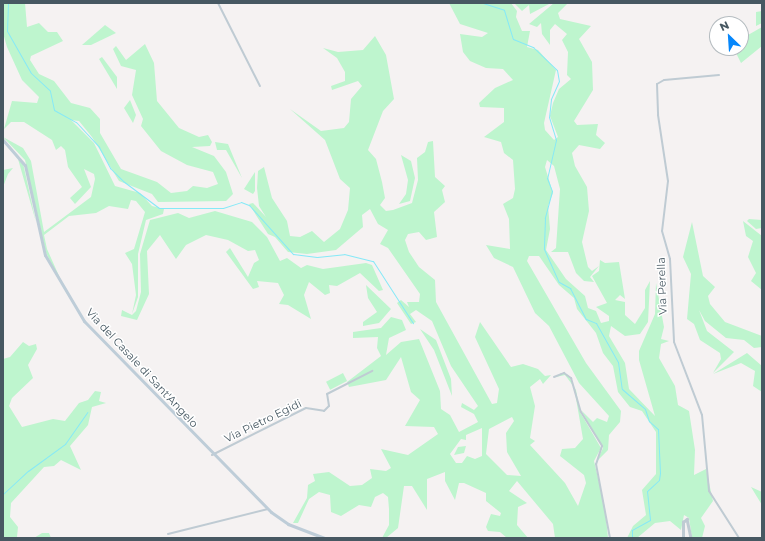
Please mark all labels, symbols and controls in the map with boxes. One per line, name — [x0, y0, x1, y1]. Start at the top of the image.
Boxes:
north arrow — [709, 16, 749, 56]
text: N — [717, 18, 731, 34]
street label: Via Perella — [654, 257, 670, 315]
street label: Via del Casale di Sant'Angelo — [83, 306, 201, 430]
street label: Via Pietro Egidi — [222, 397, 304, 445]

